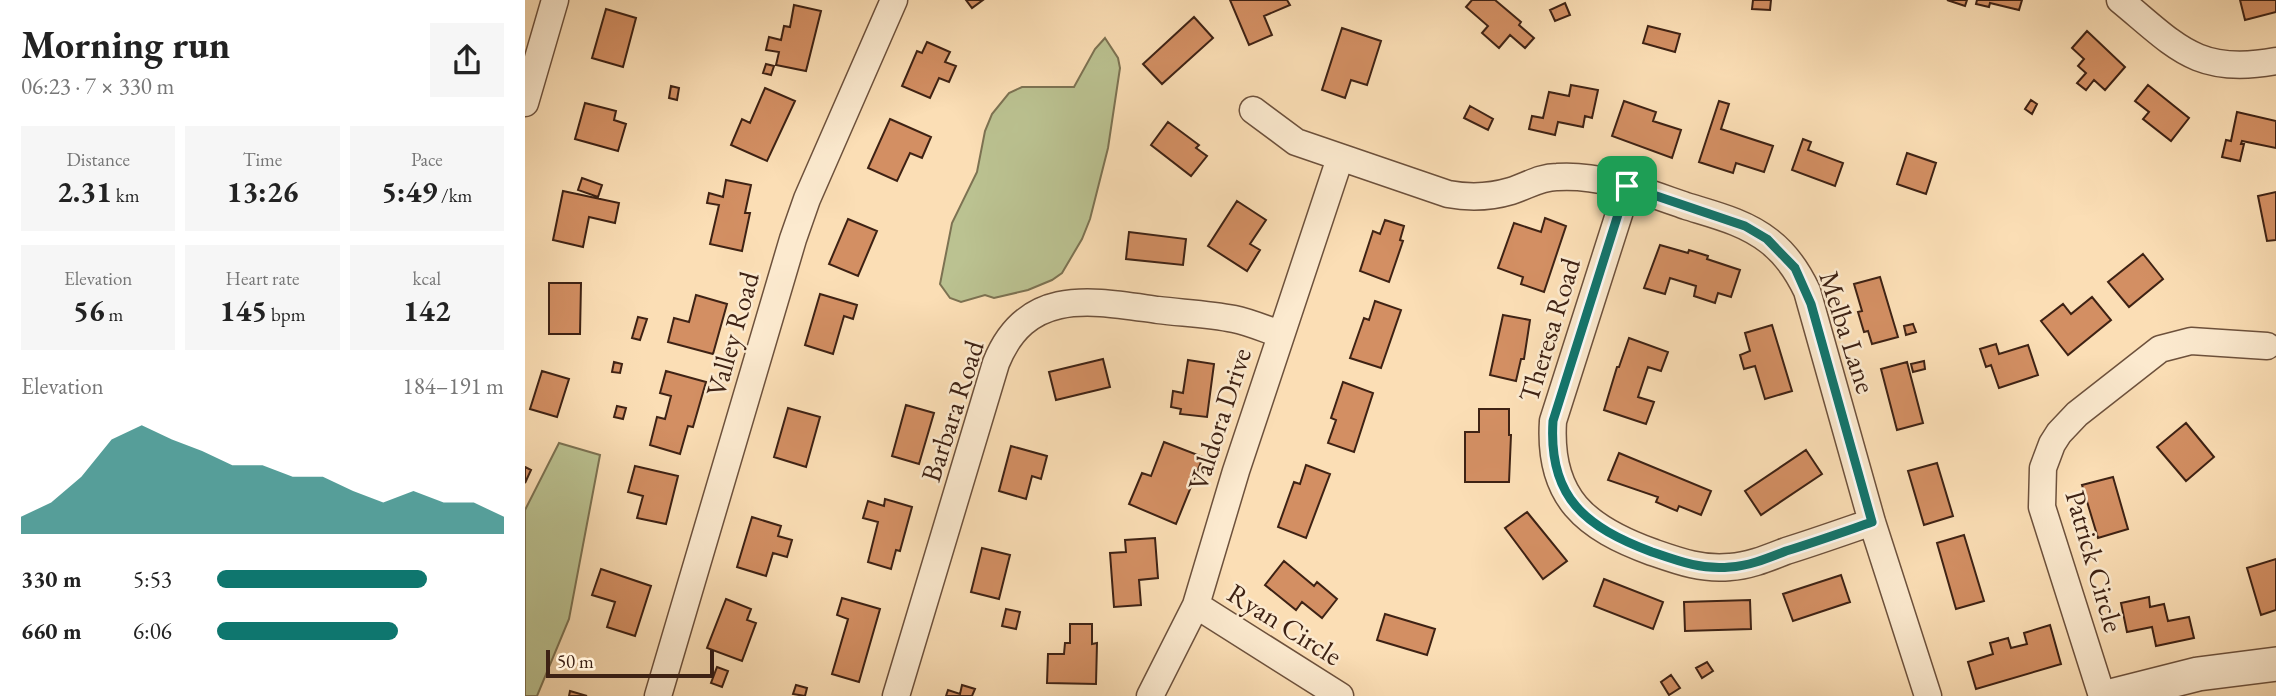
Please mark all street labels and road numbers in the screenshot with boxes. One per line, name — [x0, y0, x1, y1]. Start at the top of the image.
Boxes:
street label: Theresa Road — [1510, 253, 1588, 406]
street label: Melba Lane — [1811, 266, 1885, 398]
street label: Valley Road — [697, 267, 767, 400]
street label: Barbara Road — [912, 335, 992, 486]
street label: Valdora Drive — [1179, 343, 1259, 495]
street label: Patrick Circle — [2058, 486, 2132, 636]
street label: Ryan Circle — [1221, 575, 1349, 673]

